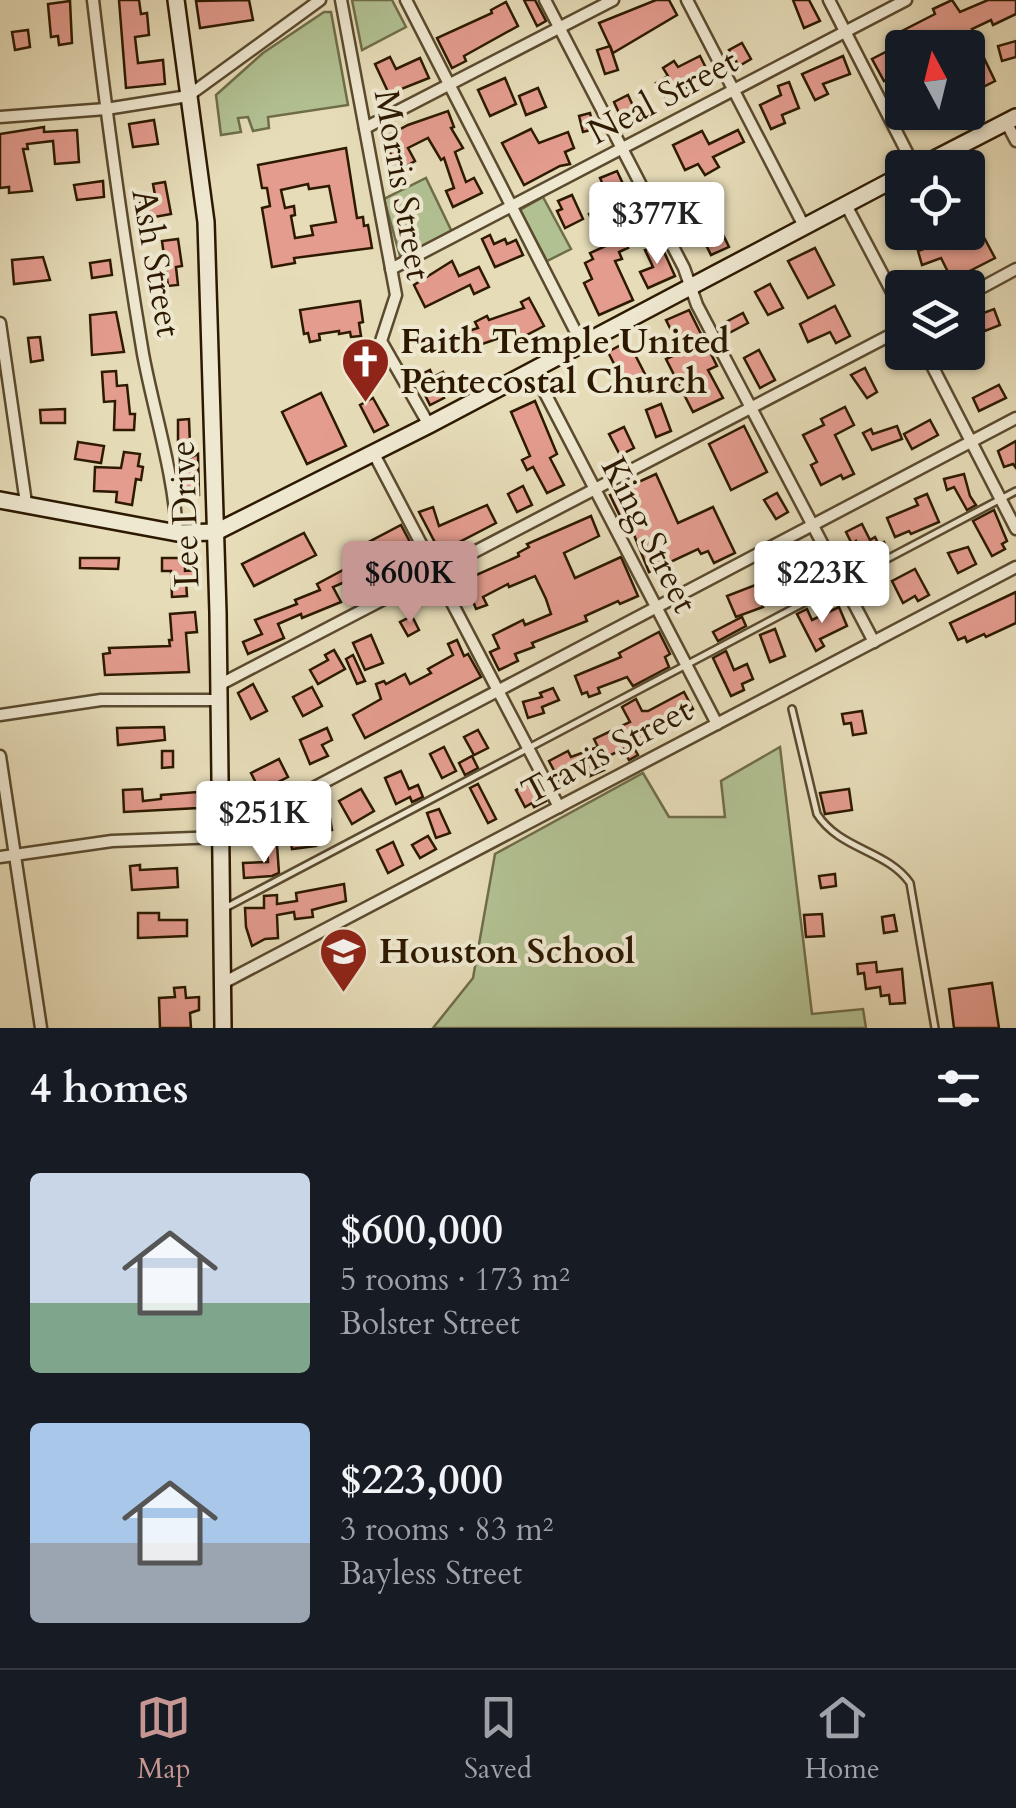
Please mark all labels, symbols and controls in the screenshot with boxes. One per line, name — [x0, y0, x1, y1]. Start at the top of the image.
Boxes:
north arrow — [885, 30, 985, 130]
map controls — [885, 30, 985, 370]
street label: Neal Street — [580, 37, 746, 157]
street label: Morris Street — [362, 86, 442, 284]
button: locate — [885, 150, 985, 250]
pin: $377K — [587, 182, 727, 267]
street label: Ash Street — [119, 185, 193, 341]
text: $377K — [611, 192, 703, 236]
button: layers — [885, 270, 985, 370]
place label: Faith Temple United Pentecostal Church — [400, 318, 730, 406]
church icon: Faith Temple United Pentecostal Church — [339, 336, 391, 404]
street label: Lee Drive — [158, 440, 212, 588]
street label: King Street — [589, 449, 709, 621]
pin: $600K — [340, 541, 480, 626]
pin: $223K — [752, 541, 892, 626]
text: $600K — [364, 551, 456, 595]
text: $223K — [776, 551, 868, 595]
street label: Travis Street — [513, 686, 701, 816]
pin: $251K — [194, 781, 334, 866]
text: $251K — [218, 791, 310, 835]
school or university icon: Houston School — [318, 926, 370, 994]
place label: Houston School — [379, 928, 635, 976]
text: 4 homes — [30, 1060, 188, 1117]
icon: filters — [931, 1061, 986, 1116]
text: $600,000 — [340, 1201, 503, 1258]
icon: home — [110, 1213, 230, 1333]
text: 5 rooms · 173 m² — [340, 1258, 570, 1302]
text: Bolster Street — [340, 1302, 520, 1346]
text: $223,000 — [340, 1451, 503, 1508]
icon: home — [110, 1463, 230, 1583]
text: 3 rooms · 83 m² — [340, 1508, 553, 1552]
text: Bayless Street — [340, 1552, 522, 1596]
tab: Map — [136, 1690, 191, 1788]
tab: Saved — [464, 1690, 532, 1788]
tab: Home — [805, 1690, 880, 1788]

